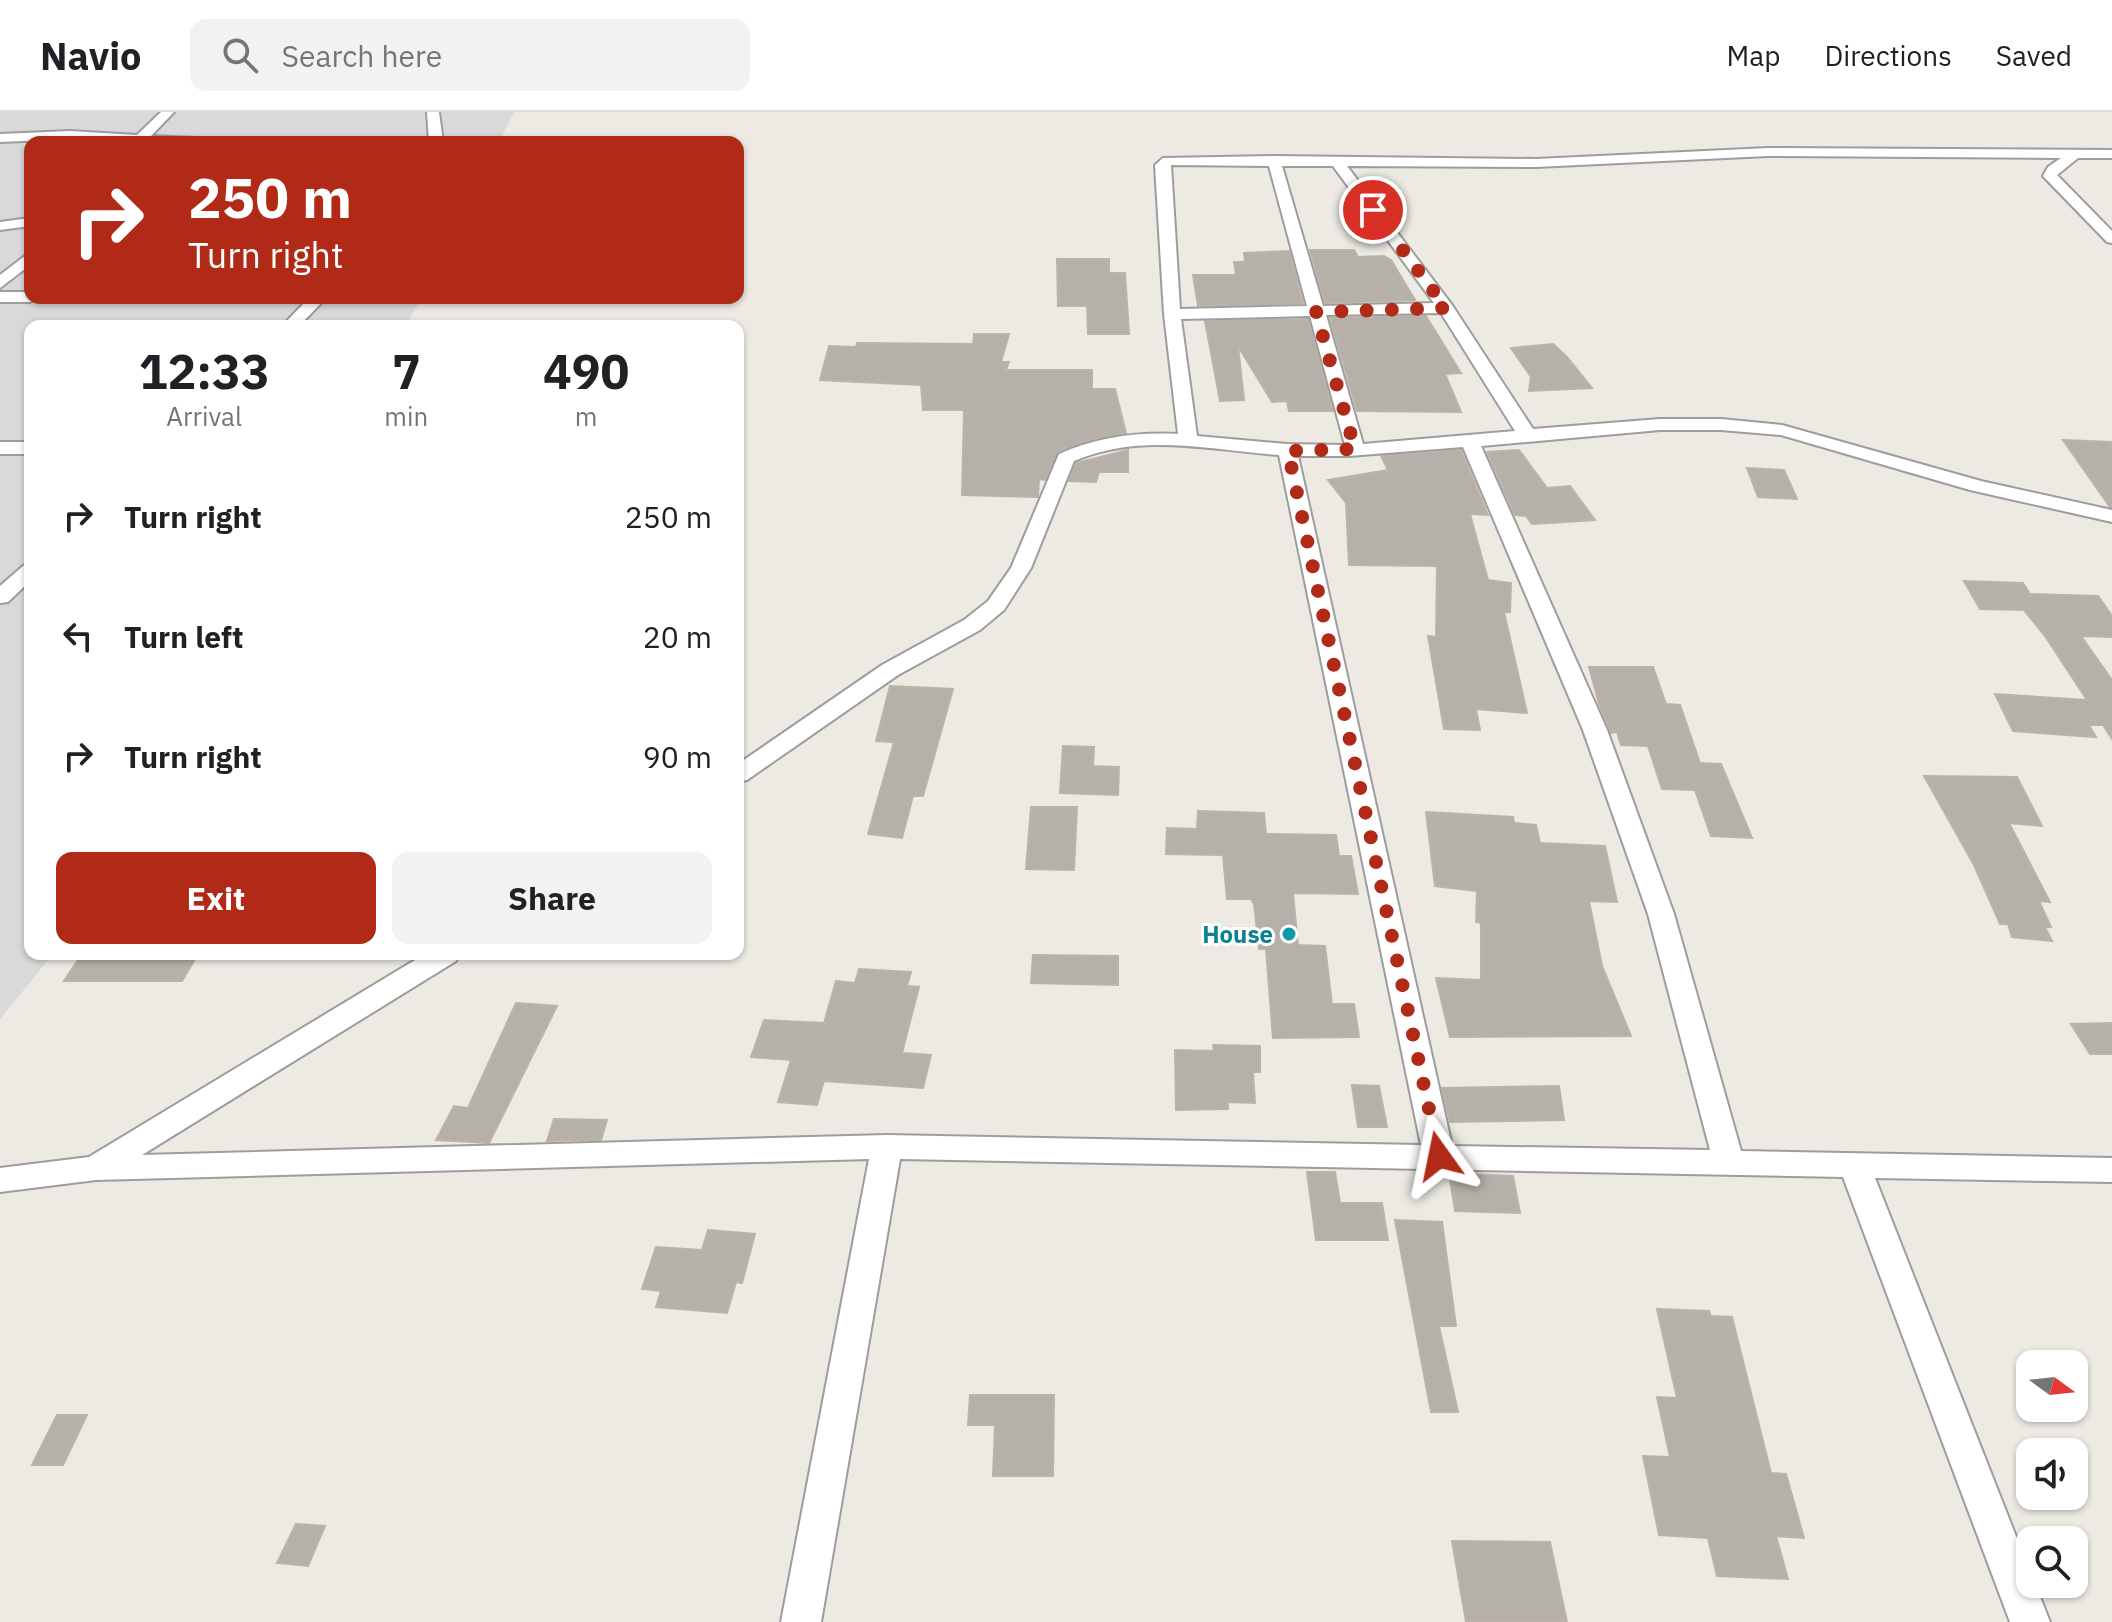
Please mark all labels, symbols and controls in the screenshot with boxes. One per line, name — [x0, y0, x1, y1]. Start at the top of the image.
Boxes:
search box — [190, 19, 750, 91]
text: Navio — [40, 31, 142, 80]
icon: search — [218, 33, 262, 77]
text: Search here — [282, 36, 442, 75]
text: Map — [1726, 37, 1780, 74]
text: Directions — [1824, 37, 1952, 74]
text: Saved — [1996, 37, 2072, 74]
text: 250 m — [188, 161, 352, 233]
icon: right — [56, 168, 160, 272]
pin — [1339, 176, 1407, 244]
icon: arrive — [1351, 188, 1395, 232]
text: Turn right — [188, 231, 344, 278]
text: 12:33 — [139, 340, 270, 402]
text: 7 — [392, 340, 421, 402]
text: 490 — [543, 340, 629, 402]
text: Arrival — [166, 399, 242, 433]
text: min — [384, 399, 428, 433]
text: m — [575, 399, 597, 433]
icon: right — [56, 494, 100, 538]
text: Turn right — [124, 497, 262, 536]
text: 250 m — [625, 497, 712, 536]
icon: left — [56, 614, 100, 658]
text: Turn left — [124, 617, 243, 656]
text: 20 m — [643, 617, 712, 656]
icon: right — [56, 734, 100, 778]
text: Turn right — [124, 737, 262, 776]
text: 90 m — [643, 737, 712, 776]
button: Exit — [56, 852, 376, 944]
button: Share — [392, 852, 712, 944]
place label: House — [1202, 918, 1273, 950]
marker: House — [1280, 925, 1298, 943]
position arrow — [1397, 1114, 1481, 1198]
north arrow — [2016, 1350, 2088, 1422]
map controls — [2016, 1350, 2088, 1598]
button: sound — [2016, 1438, 2088, 1510]
button: search — [2016, 1526, 2088, 1598]

